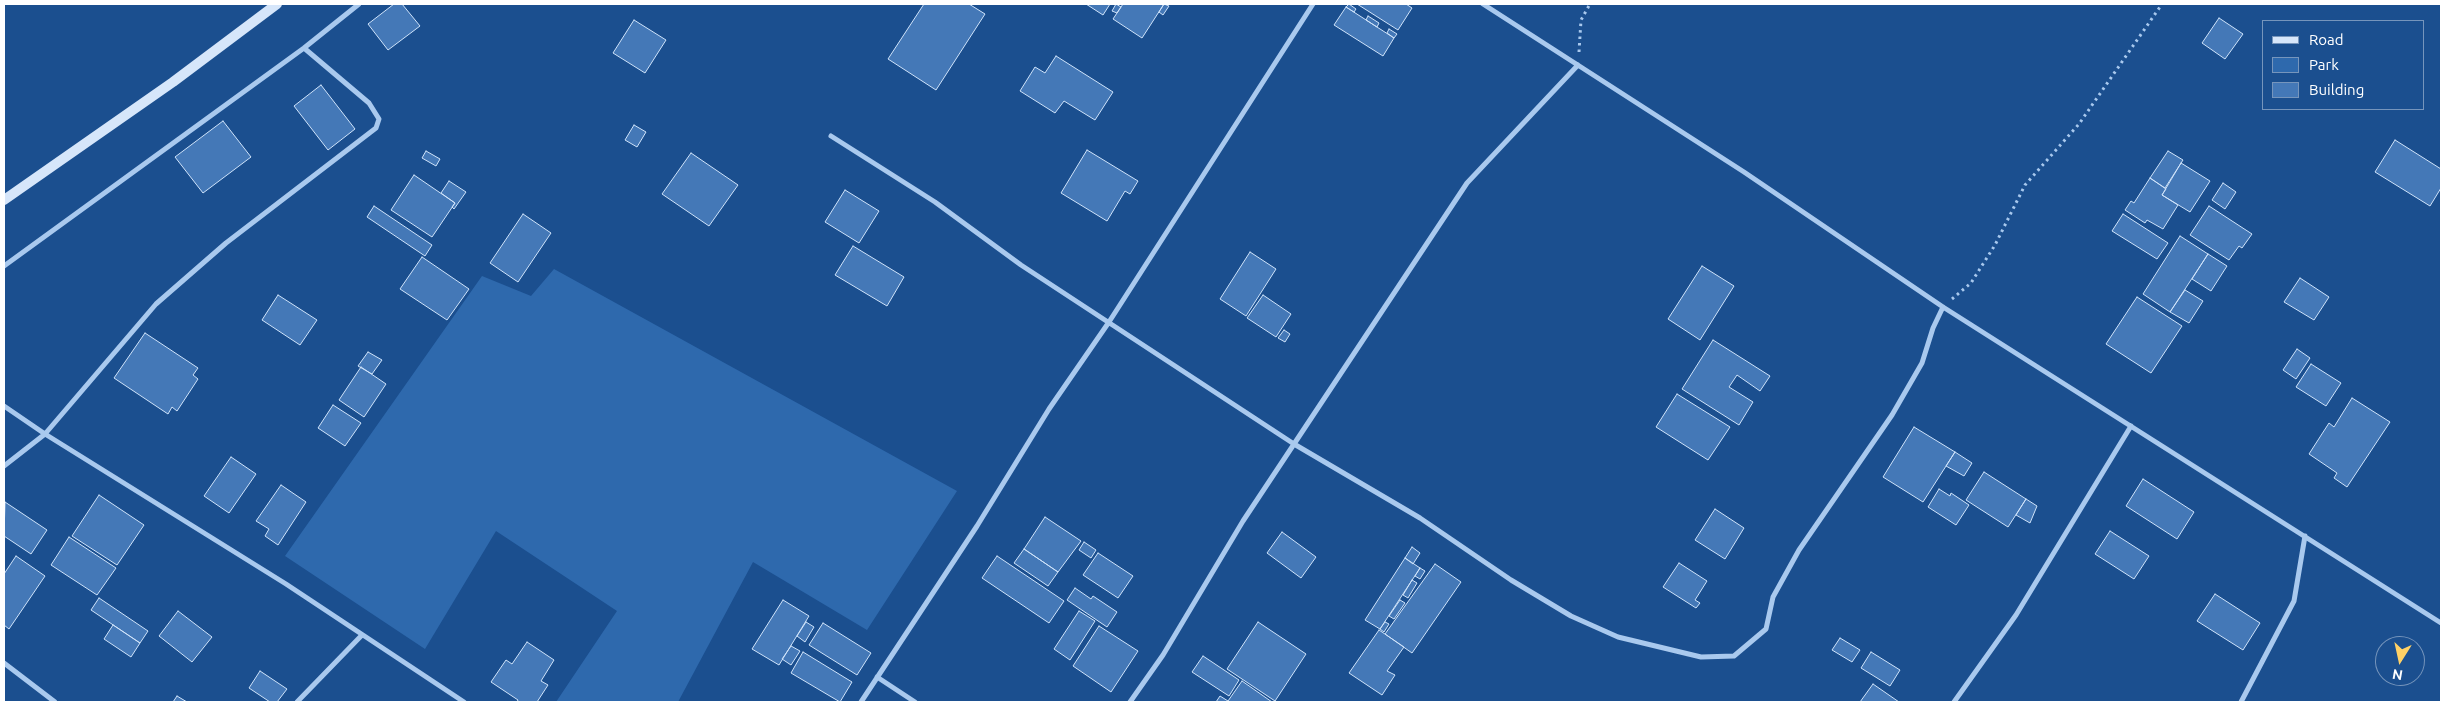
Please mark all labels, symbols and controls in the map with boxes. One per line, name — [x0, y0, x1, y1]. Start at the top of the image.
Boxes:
legend — [2262, 20, 2425, 110]
text: Road — [2309, 31, 2344, 48]
text: Park — [2309, 56, 2339, 73]
text: Building — [2309, 81, 2364, 98]
north arrow — [2375, 636, 2425, 686]
text: N — [2391, 666, 2404, 684]

